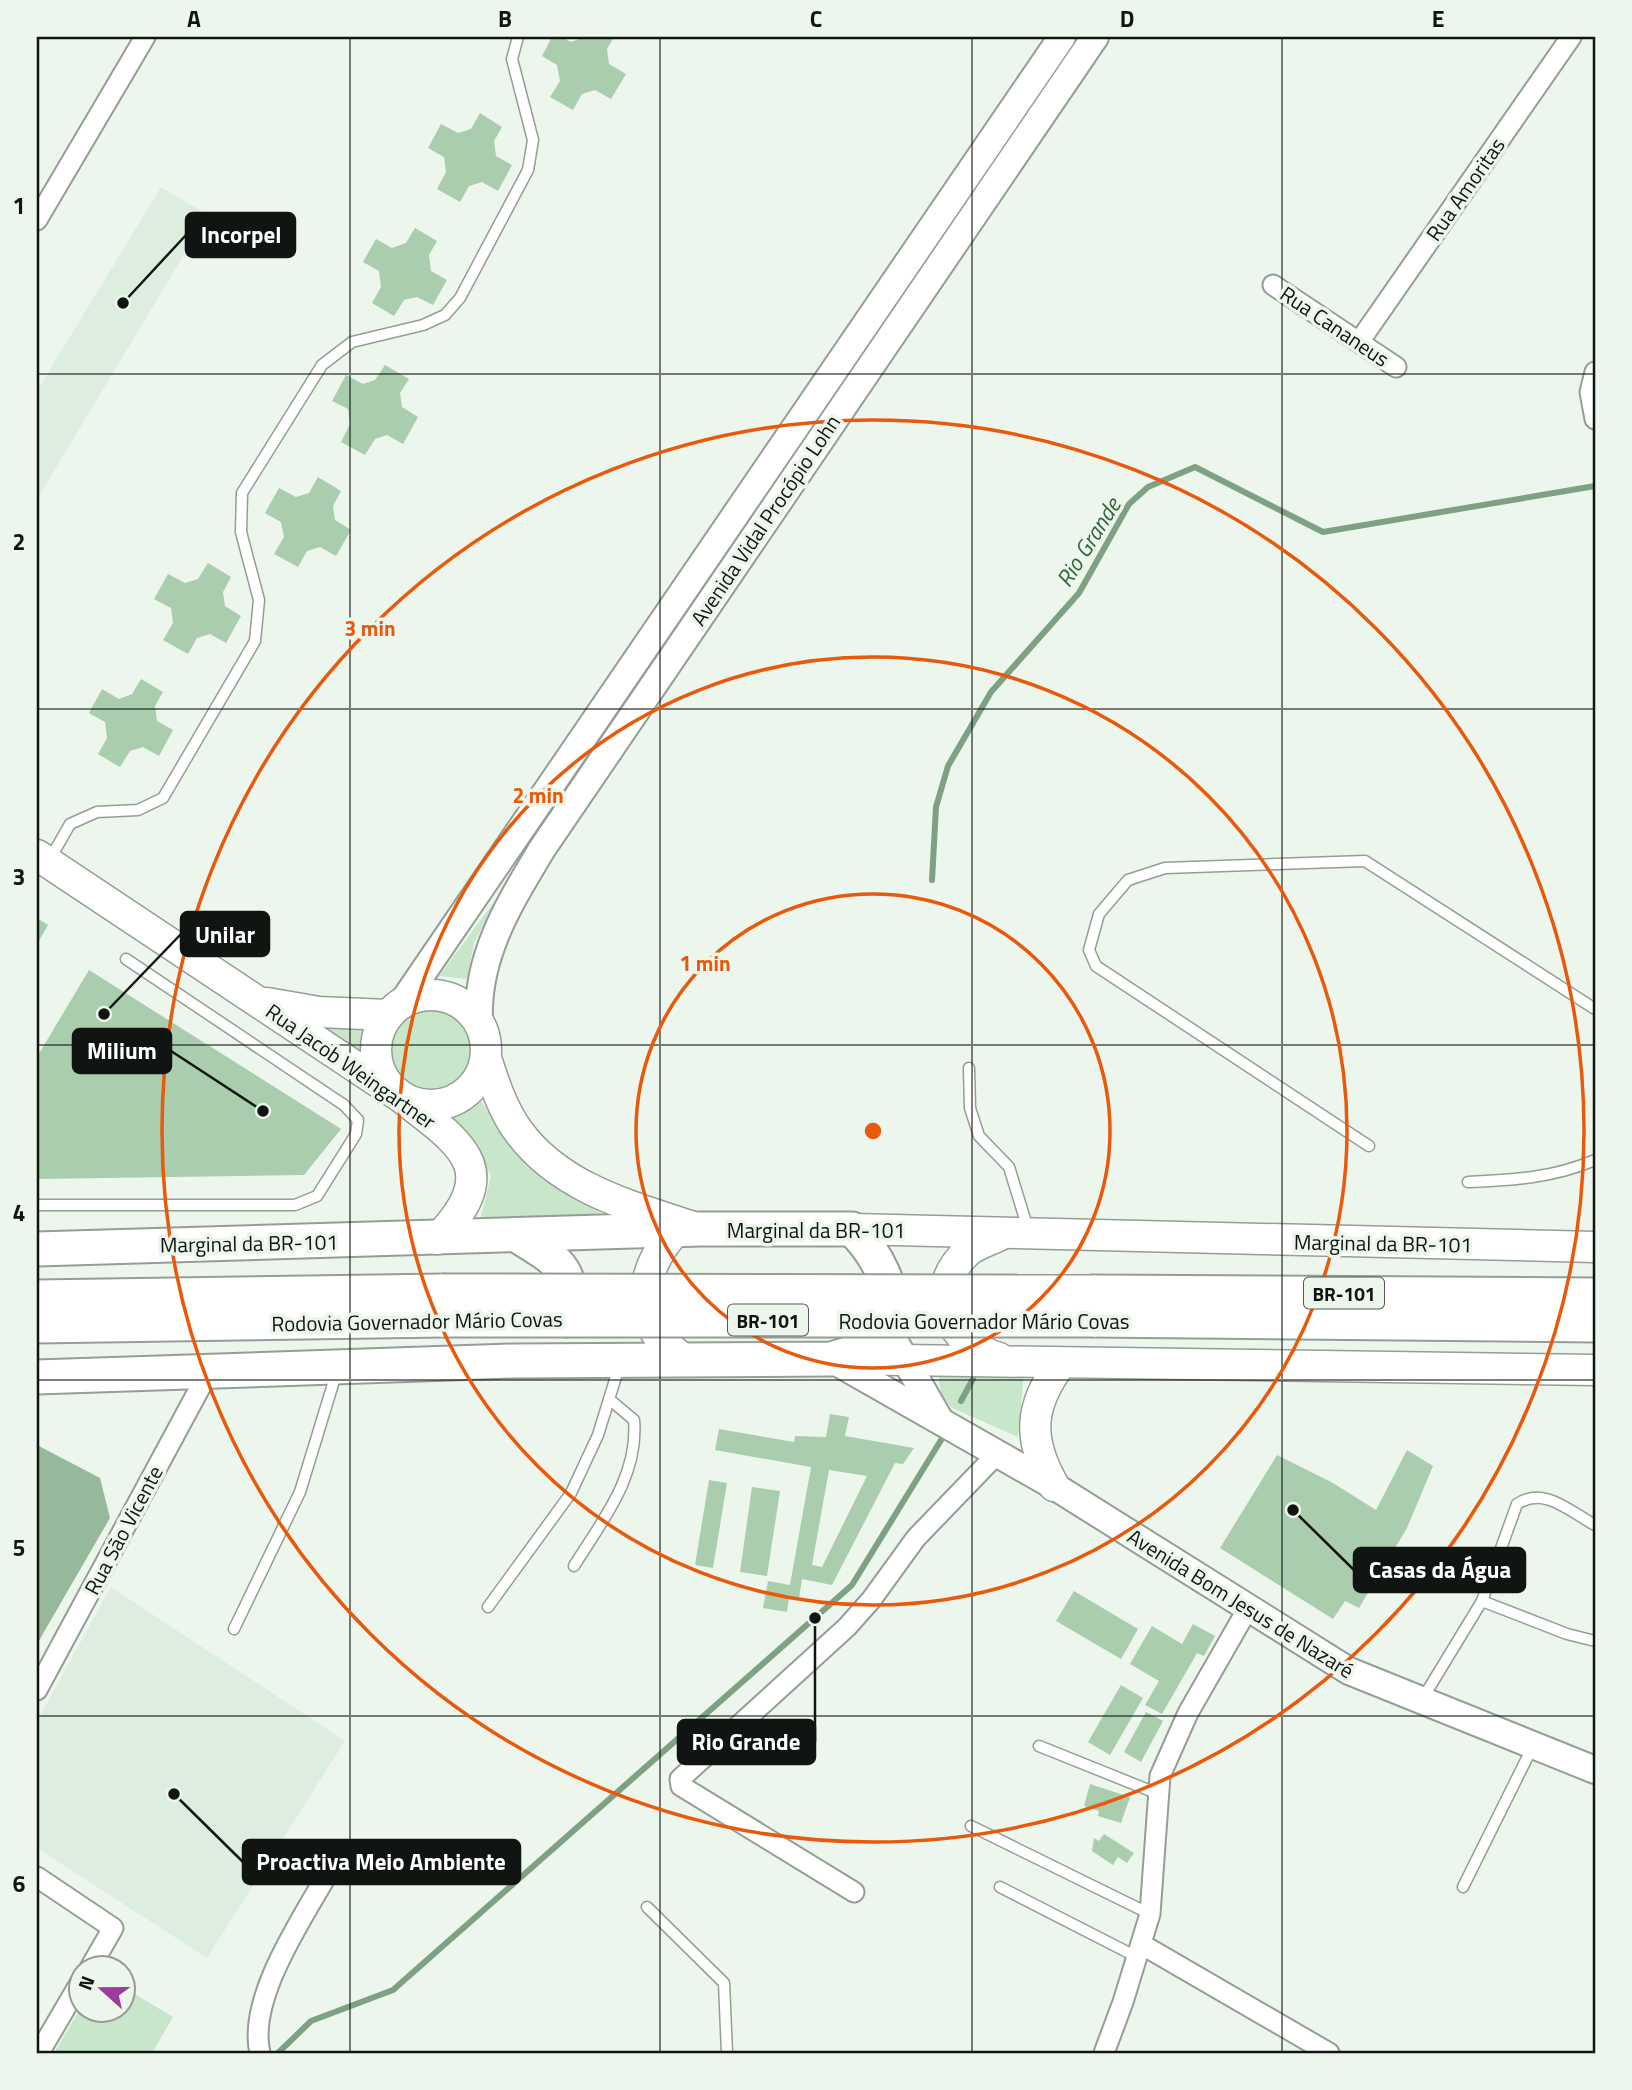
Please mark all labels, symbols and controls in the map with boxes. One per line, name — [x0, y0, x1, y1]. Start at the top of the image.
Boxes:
text: A — [187, 1, 201, 36]
text: B — [498, 1, 512, 36]
text: C — [810, 1, 822, 36]
text: D — [1120, 1, 1134, 36]
text: E — [1432, 1, 1444, 36]
street label: Rua Amoritas — [1418, 131, 1512, 247]
text: 1 — [13, 188, 25, 223]
callout: Incorpel — [186, 213, 295, 257]
text: Incorpel — [201, 217, 281, 252]
street label: Rua Cananeus — [1274, 278, 1396, 374]
street label: Avenida Vidal Procópio Lohn — [682, 408, 848, 632]
water label: Rio Grande — [1047, 489, 1130, 593]
text: 2 — [13, 524, 25, 559]
text: 3 min — [344, 612, 396, 644]
text: 2 min — [512, 779, 564, 811]
text: 3 — [13, 859, 25, 894]
callout: Unilar — [181, 912, 269, 956]
text: Unilar — [195, 917, 255, 952]
text: 1 min — [679, 947, 731, 979]
street label: Rua Jacob Weingartner — [259, 995, 443, 1137]
callout: Milium — [73, 1029, 171, 1073]
text: Milium — [87, 1033, 157, 1068]
centre of rings — [861, 1119, 885, 1143]
text: 4 — [13, 1195, 25, 1230]
street label: Marginal da BR-101 — [727, 1214, 905, 1246]
street label: Marginal da BR-101 — [160, 1225, 338, 1261]
street label: Marginal da BR-101 — [1294, 1225, 1472, 1261]
road number: BR-101 — [1304, 1278, 1384, 1308]
street label: Rodovia Governador Mário Covas — [271, 1302, 563, 1340]
road number: BR-101 — [728, 1304, 808, 1336]
street label: Rodovia Governador Mário Covas — [838, 1305, 1130, 1337]
street label: Rua São Vicente — [75, 1460, 171, 1600]
street label: Avenida Bom Jesus de Nazaré — [1122, 1520, 1360, 1686]
text: 5 — [13, 1530, 25, 1565]
callout: Casas da Água — [1354, 1548, 1525, 1592]
text: Casas da Água — [1369, 1552, 1511, 1587]
callout: Rio Grande — [678, 1720, 815, 1764]
text: Rio Grande — [692, 1724, 800, 1759]
callout: Proactiva Meio Ambiente — [243, 1840, 520, 1884]
text: Proactiva Meio Ambiente — [256, 1844, 506, 1879]
text: 6 — [13, 1866, 26, 1901]
north arrow — [66, 1954, 136, 2024]
text: N — [70, 1971, 102, 1994]

